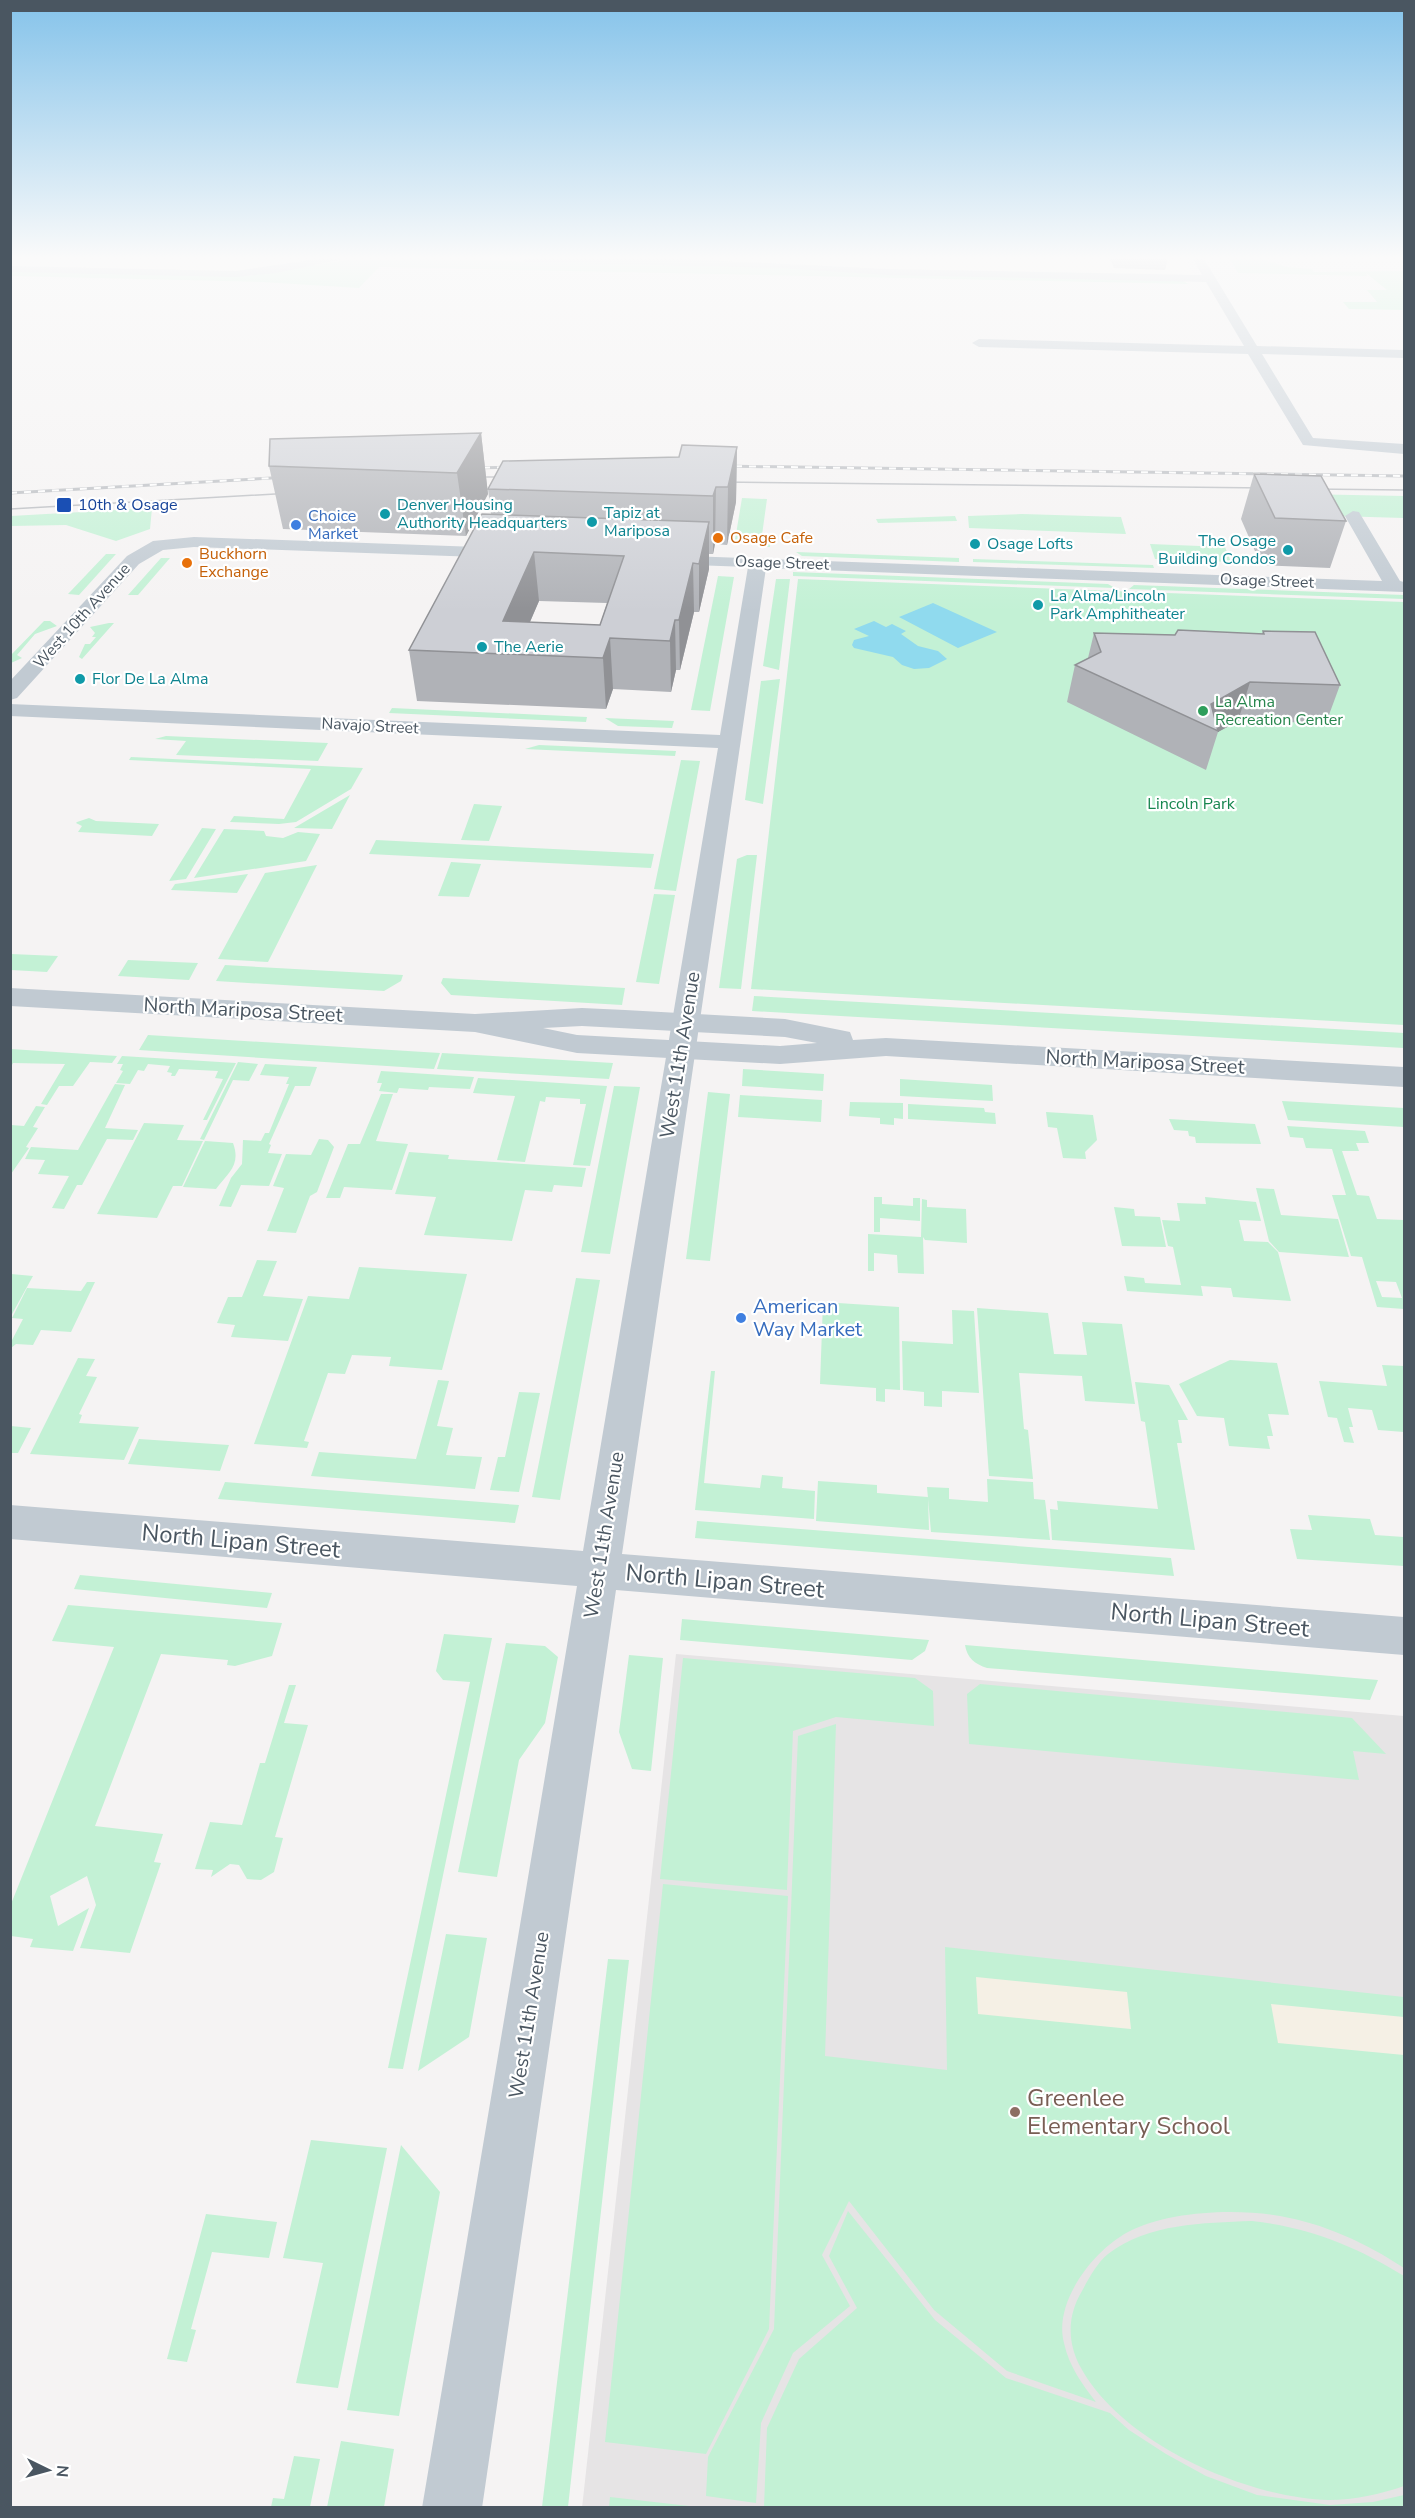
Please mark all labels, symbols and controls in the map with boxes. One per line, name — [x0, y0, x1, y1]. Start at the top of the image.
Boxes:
place label: 10th & Osage — [78, 494, 178, 516]
place label: Denver Housing Authority Headquarters — [397, 494, 568, 534]
marker: 10th & Osage — [55, 496, 73, 514]
place label: Tapiz at Mariposa — [604, 502, 670, 542]
place label: Choice Market — [308, 505, 358, 545]
marker: Denver Housing Authority Headquarters — [378, 507, 392, 521]
marker: Tapiz at Mariposa — [585, 515, 599, 529]
marker: Choice Market — [289, 518, 303, 532]
place label: Osage Cafe — [730, 527, 813, 549]
place label: The Osage Building Condos — [1158, 530, 1276, 570]
marker: Osage Cafe — [711, 531, 725, 545]
place label: Osage Lofts — [987, 533, 1073, 555]
marker: Osage Lofts — [968, 537, 982, 551]
place label: Buckhorn Exchange — [199, 543, 269, 583]
marker: The Osage Building Condos — [1281, 543, 1295, 557]
street label: Osage Street — [735, 550, 830, 576]
marker: Buckhorn Exchange — [180, 556, 194, 570]
street label: West 10th Avenue — [29, 558, 135, 674]
street label: Osage Street — [1220, 568, 1315, 594]
place label: La Alma/Lincoln Park Amphitheater — [1050, 585, 1185, 625]
marker: La Alma/Lincoln Park Amphitheater — [1031, 598, 1045, 612]
place label: The Aerie — [494, 636, 563, 658]
marker: The Aerie — [475, 640, 489, 654]
place label: Flor De La Alma — [92, 668, 209, 690]
marker: Flor De La Alma — [73, 672, 87, 686]
place label: La Alma Recreation Center — [1215, 691, 1343, 731]
marker: La Alma Recreation Center — [1196, 704, 1210, 718]
street label: Navajo Street — [321, 712, 420, 740]
park label: Lincoln Park — [1147, 793, 1236, 815]
street label: West 11th Avenue — [653, 970, 707, 1140]
street label: North Mariposa Street — [143, 991, 344, 1029]
street label: North Mariposa Street — [1045, 1043, 1246, 1081]
place label: American Way Market — [753, 1293, 863, 1343]
marker: American Way Market — [734, 1311, 748, 1325]
street label: West 11th Avenue — [577, 1450, 631, 1620]
street label: North Lipan Street — [140, 1516, 342, 1566]
street label: North Lipan Street — [624, 1556, 826, 1606]
street label: North Lipan Street — [1109, 1595, 1311, 1645]
street label: West 11th Avenue — [502, 1930, 556, 2100]
place label: Greenlee Elementary School — [1027, 2082, 1230, 2142]
marker: Greenlee Elementary School — [1008, 2105, 1022, 2119]
north arrow — [18, 2440, 78, 2500]
text: N — [50, 2464, 73, 2478]

